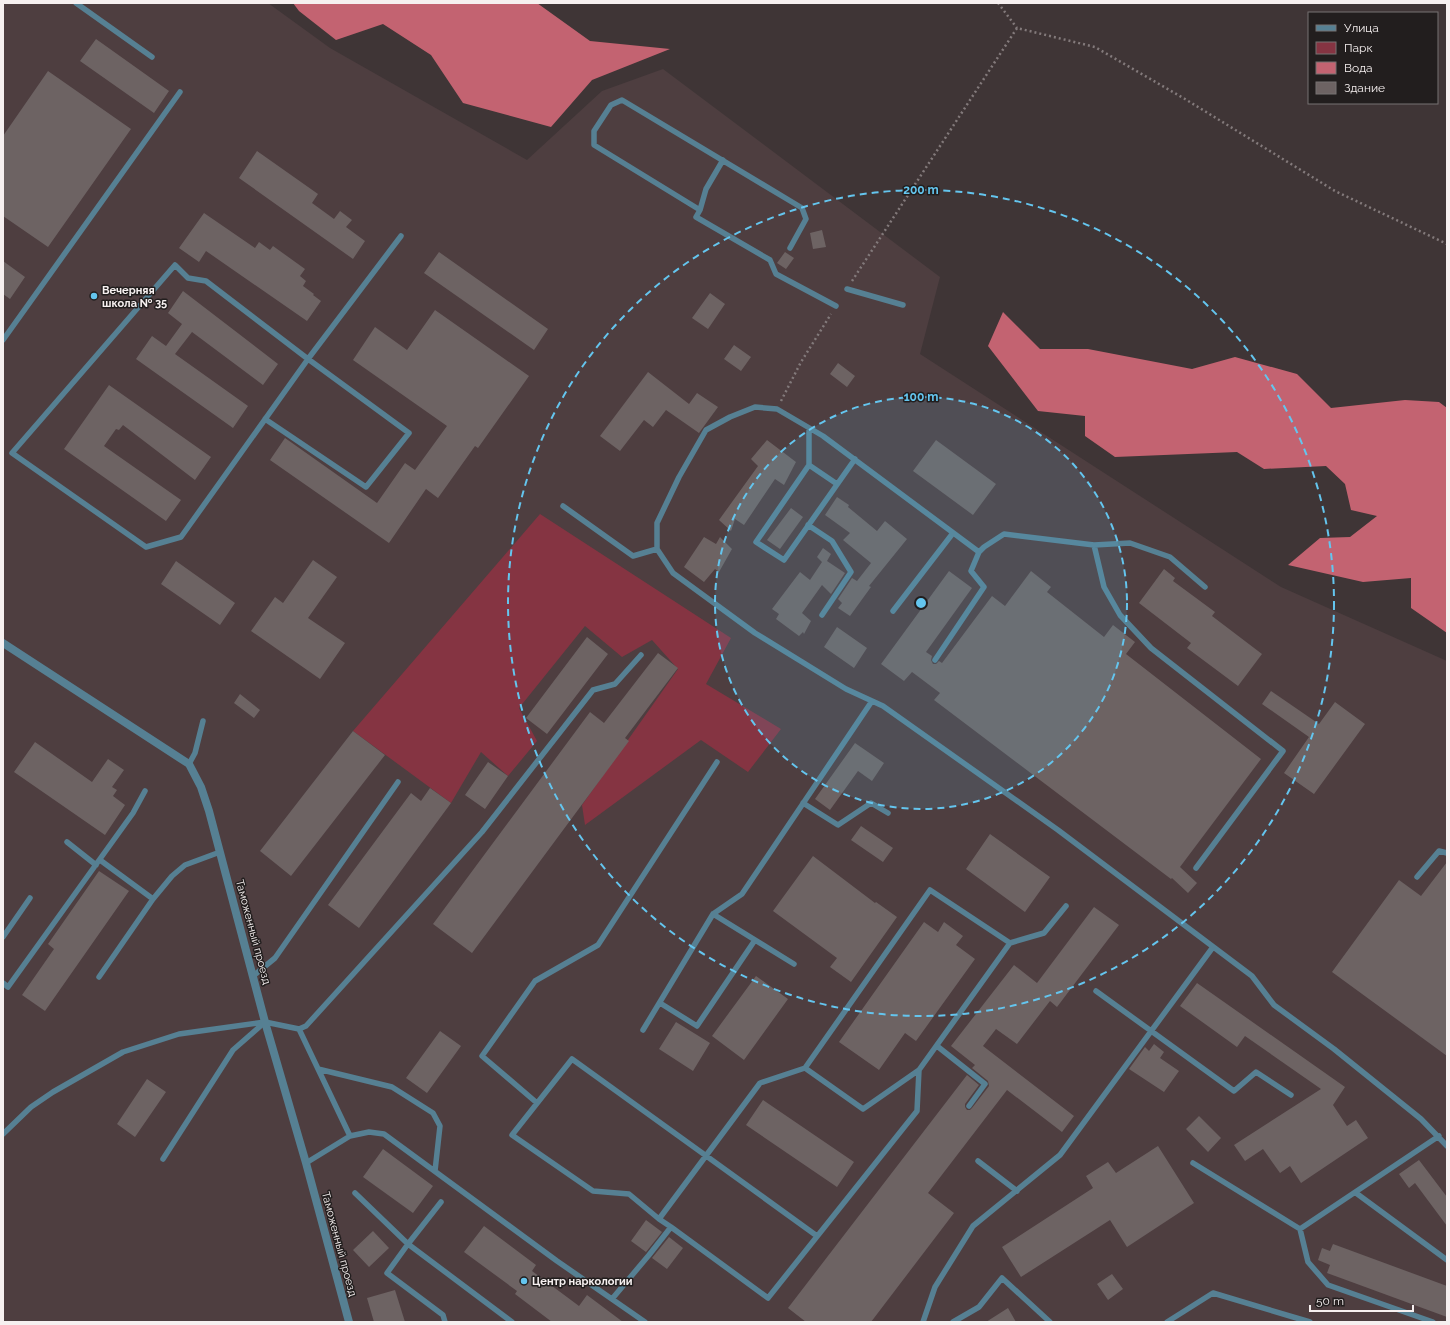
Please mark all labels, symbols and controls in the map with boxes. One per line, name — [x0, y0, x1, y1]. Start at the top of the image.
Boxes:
legend — [1308, 12, 1438, 104]
text: Улица — [1344, 21, 1379, 35]
text: Парк — [1344, 41, 1373, 55]
text: Вода — [1344, 61, 1373, 75]
text: Здание — [1344, 81, 1385, 95]
text: 200 m — [903, 183, 939, 197]
place label: Вечерняя школа № 35 — [102, 284, 167, 310]
marker: Вечерняя школа № 35 — [89, 291, 99, 301]
text: 100 m — [904, 390, 938, 404]
centre of rings — [914, 596, 928, 610]
street label: Таможенный проезд — [233, 878, 273, 986]
street label: Таможенный проезд — [319, 1190, 359, 1298]
place label: Центр наркологии — [532, 1275, 633, 1288]
marker: Центр наркологии — [519, 1276, 529, 1286]
scale bar — [1310, 1287, 1413, 1313]
text: 50 m — [1316, 1294, 1344, 1308]

